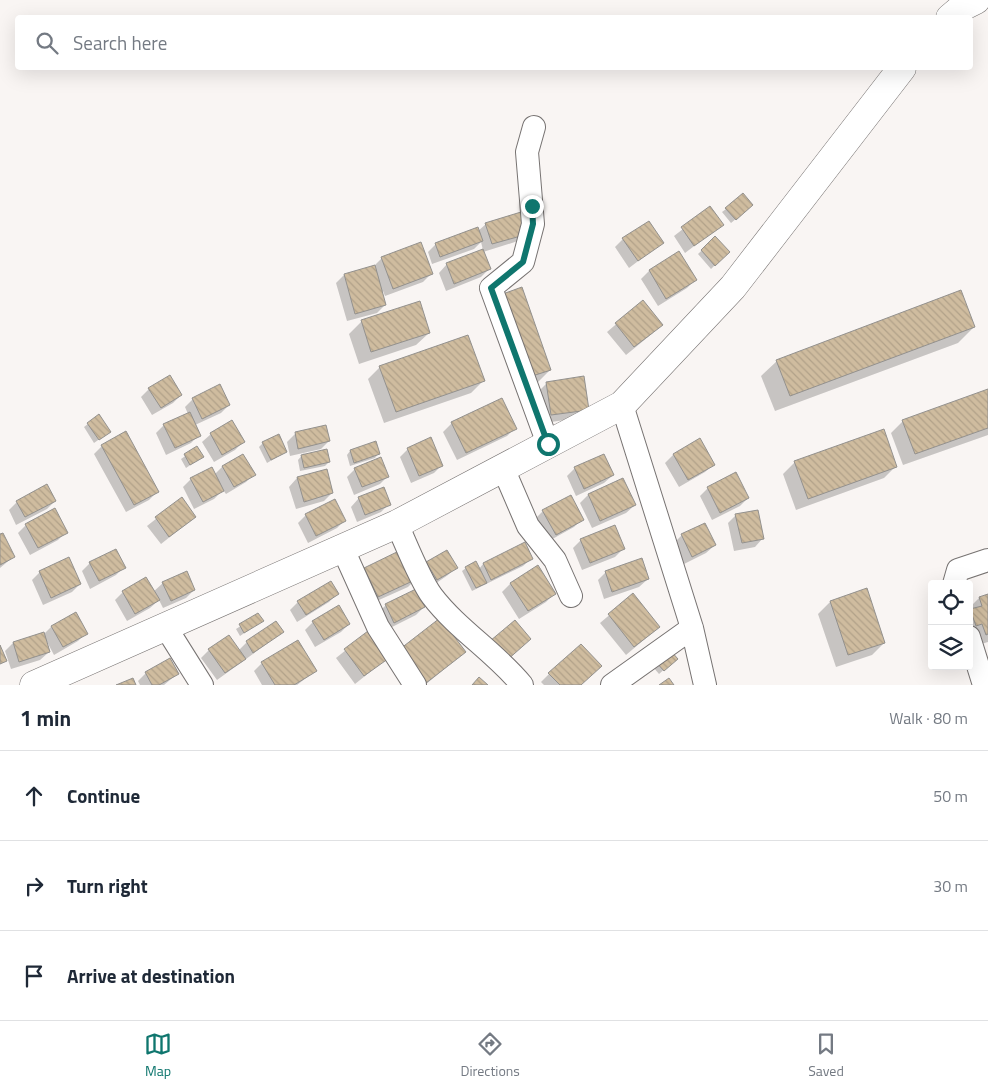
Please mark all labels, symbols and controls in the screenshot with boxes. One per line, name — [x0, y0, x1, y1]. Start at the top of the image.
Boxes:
search box — [15, 15, 973, 70]
text: Search here — [73, 28, 167, 57]
icon: search — [33, 29, 61, 57]
route end — [521, 195, 544, 218]
route start — [537, 433, 560, 456]
map controls — [928, 580, 973, 670]
button: locate — [928, 580, 973, 625]
button: layers — [928, 625, 973, 670]
text: 1 min — [20, 702, 71, 734]
text: Walk · 80 m — [889, 706, 968, 730]
text: Continue — [67, 781, 140, 810]
icon: ahead — [20, 782, 48, 810]
text: 50 m — [933, 784, 968, 808]
text: Turn right — [67, 871, 148, 900]
icon: right — [20, 872, 48, 900]
text: 30 m — [933, 874, 968, 898]
text: Arrive at destination — [67, 961, 235, 990]
icon: arrive — [20, 962, 48, 990]
tab: Map — [144, 1030, 172, 1081]
tab: Directions — [460, 1030, 520, 1081]
tab: Saved — [808, 1030, 844, 1081]

